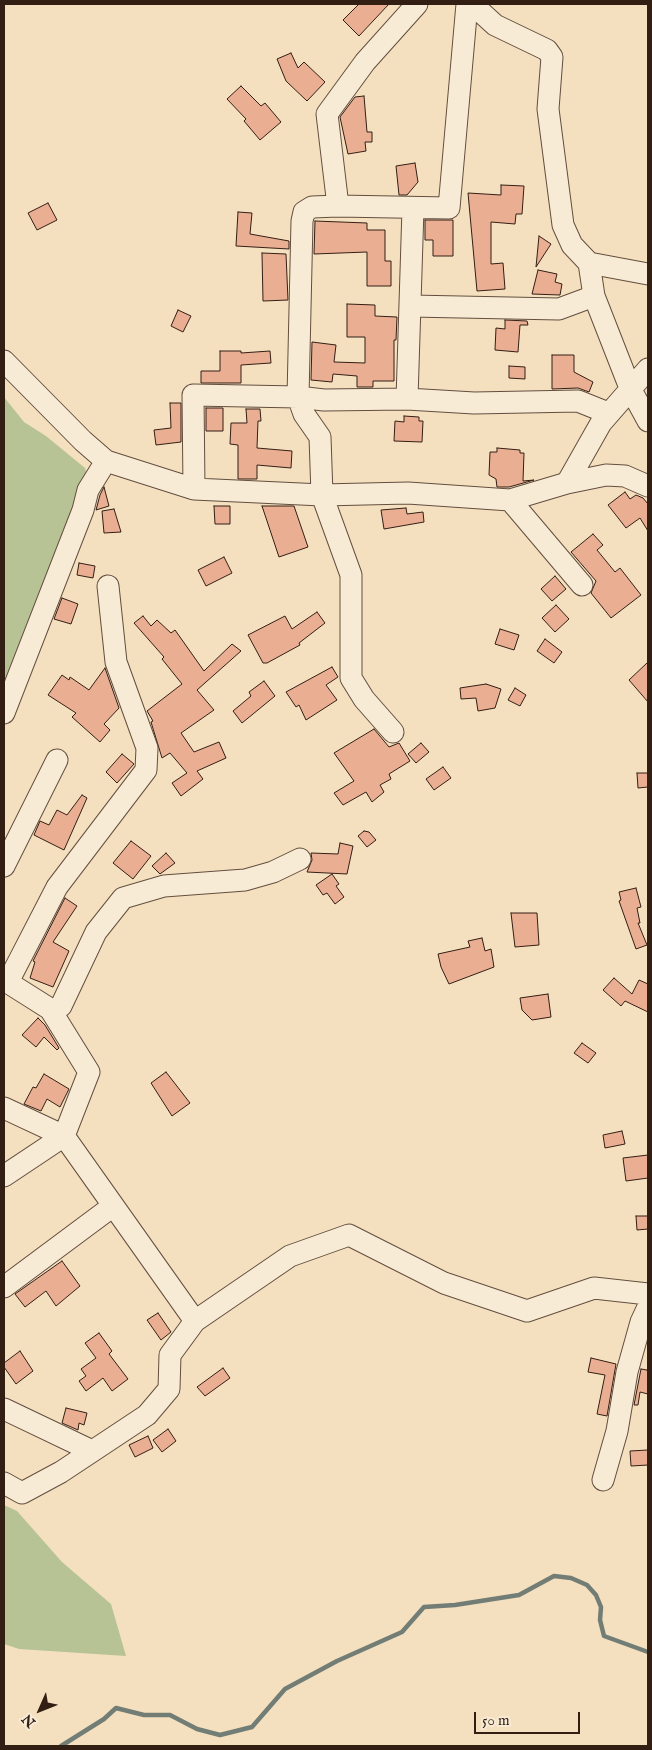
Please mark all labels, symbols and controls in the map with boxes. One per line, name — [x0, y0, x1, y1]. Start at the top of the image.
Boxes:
north arrow — [15, 1685, 65, 1735]
scale bar — [477, 1702, 583, 1734]
text: N — [19, 1710, 40, 1731]
text: 50 m — [482, 1711, 510, 1730]

